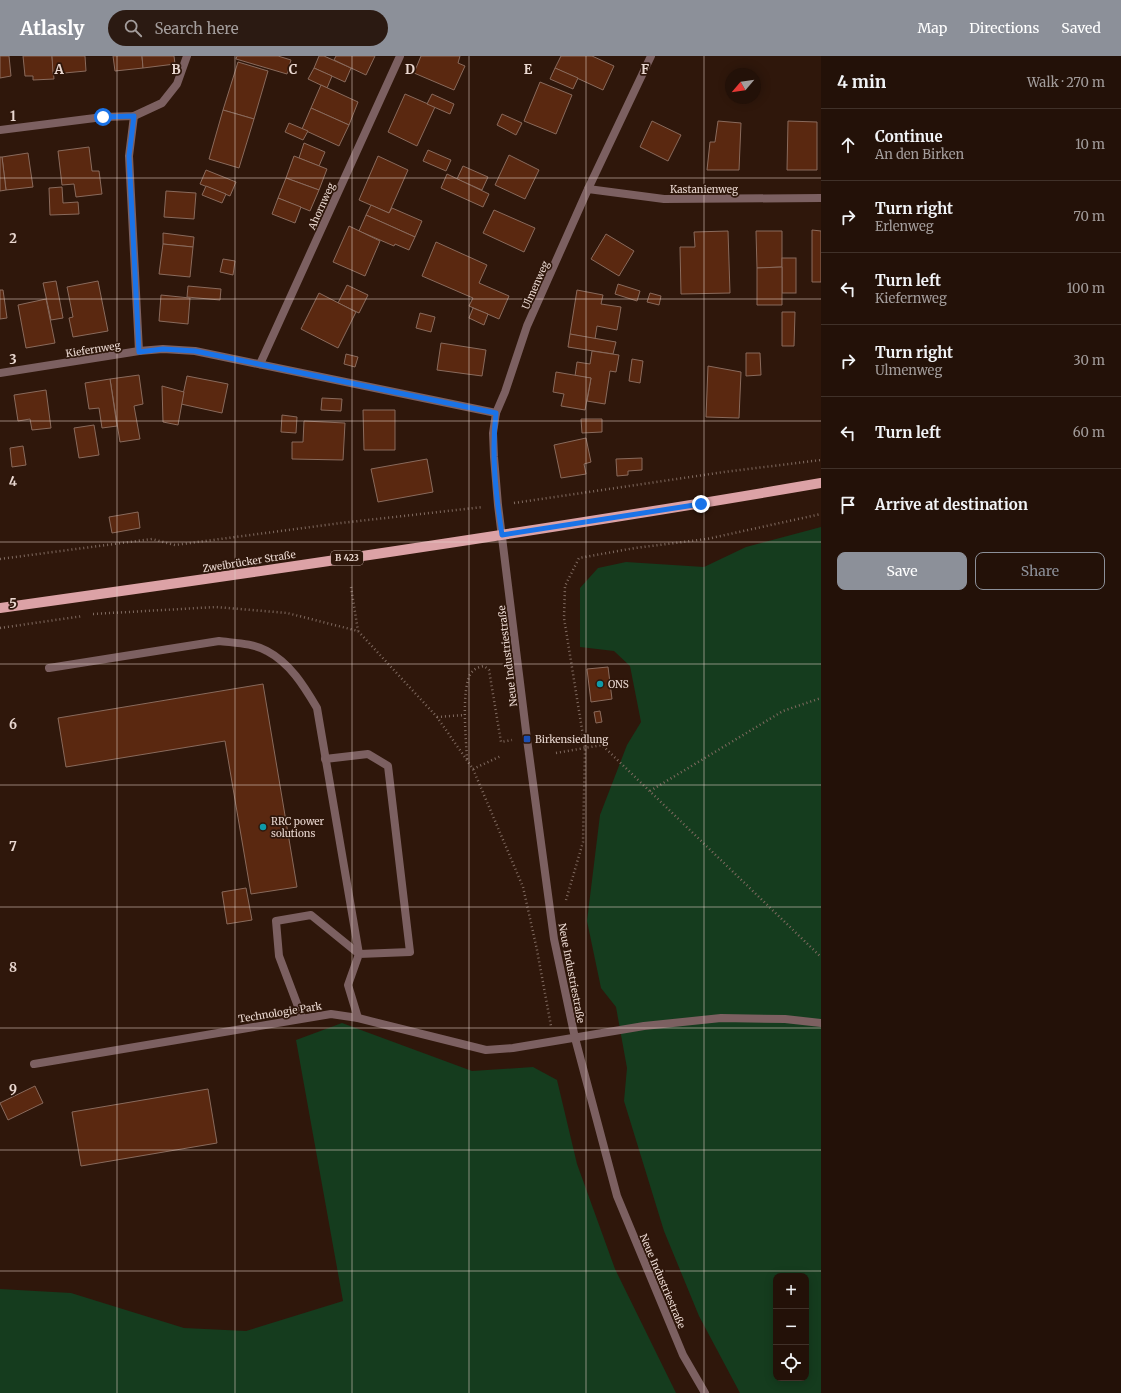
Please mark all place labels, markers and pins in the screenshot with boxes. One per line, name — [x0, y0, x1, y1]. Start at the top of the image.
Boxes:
place label: ONS — [608, 678, 629, 691]
marker: ONS — [595, 679, 605, 689]
place label: Birkensiedlung — [535, 733, 608, 746]
marker: Birkensiedlung — [522, 734, 532, 744]
place label: RRC power solutions — [271, 815, 325, 840]
marker: RRC power solutions — [258, 822, 268, 832]

